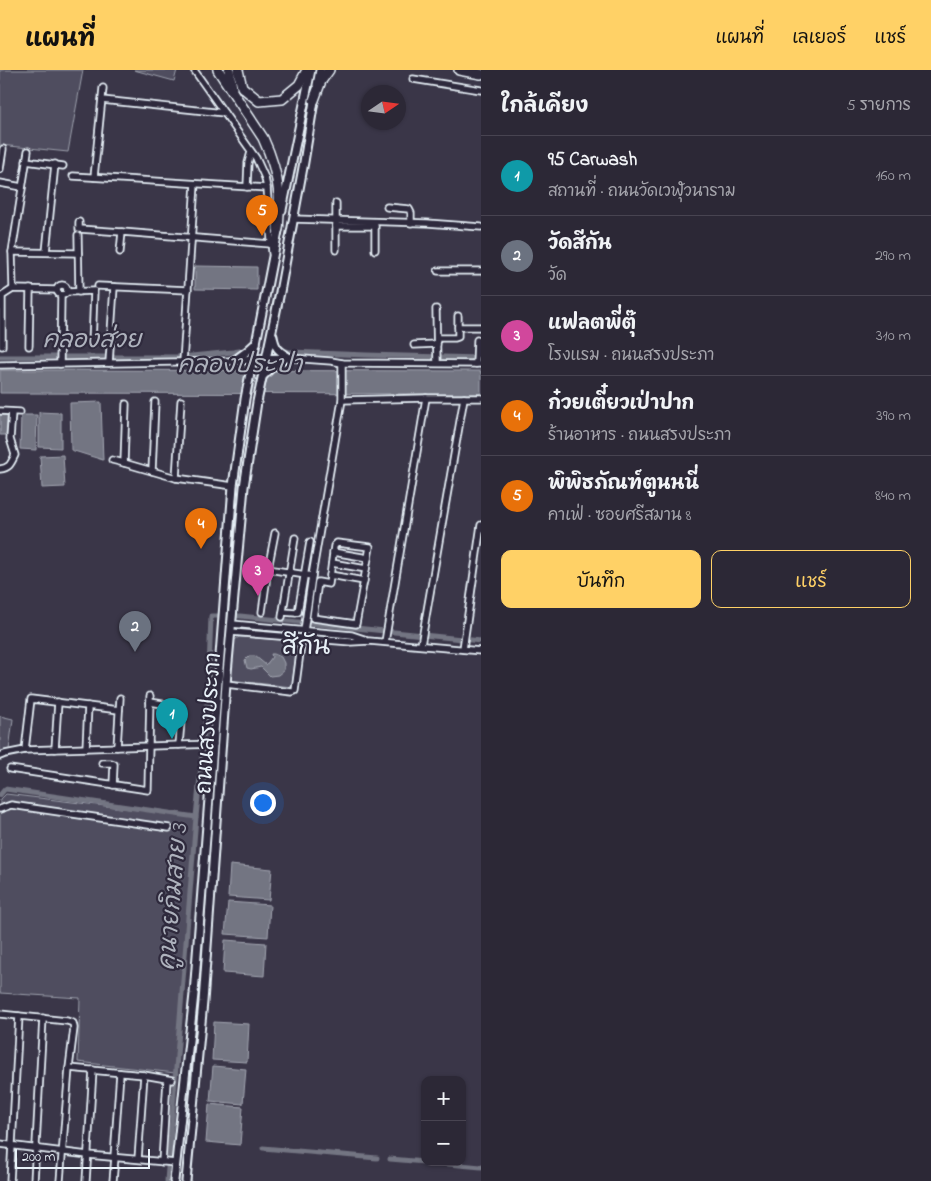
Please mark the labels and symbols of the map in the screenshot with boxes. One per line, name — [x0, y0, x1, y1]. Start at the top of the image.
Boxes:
north arrow — [361, 85, 406, 130]
pin: 5 — [246, 195, 278, 236]
water label: คลองส่วย — [43, 324, 144, 359]
water label: คลองประปา — [178, 349, 304, 384]
pin: 4 — [185, 508, 217, 549]
pin: 3 — [242, 555, 274, 596]
pin: 2 — [119, 611, 151, 652]
district label: สีกัน — [282, 630, 330, 666]
street label: ถนนสรงประภา — [189, 651, 231, 795]
pin: 1 — [156, 698, 188, 739]
your location — [250, 790, 276, 816]
water label: คูนายกิมสาย 3 — [151, 821, 198, 972]
scale bar — [15, 1146, 150, 1169]

